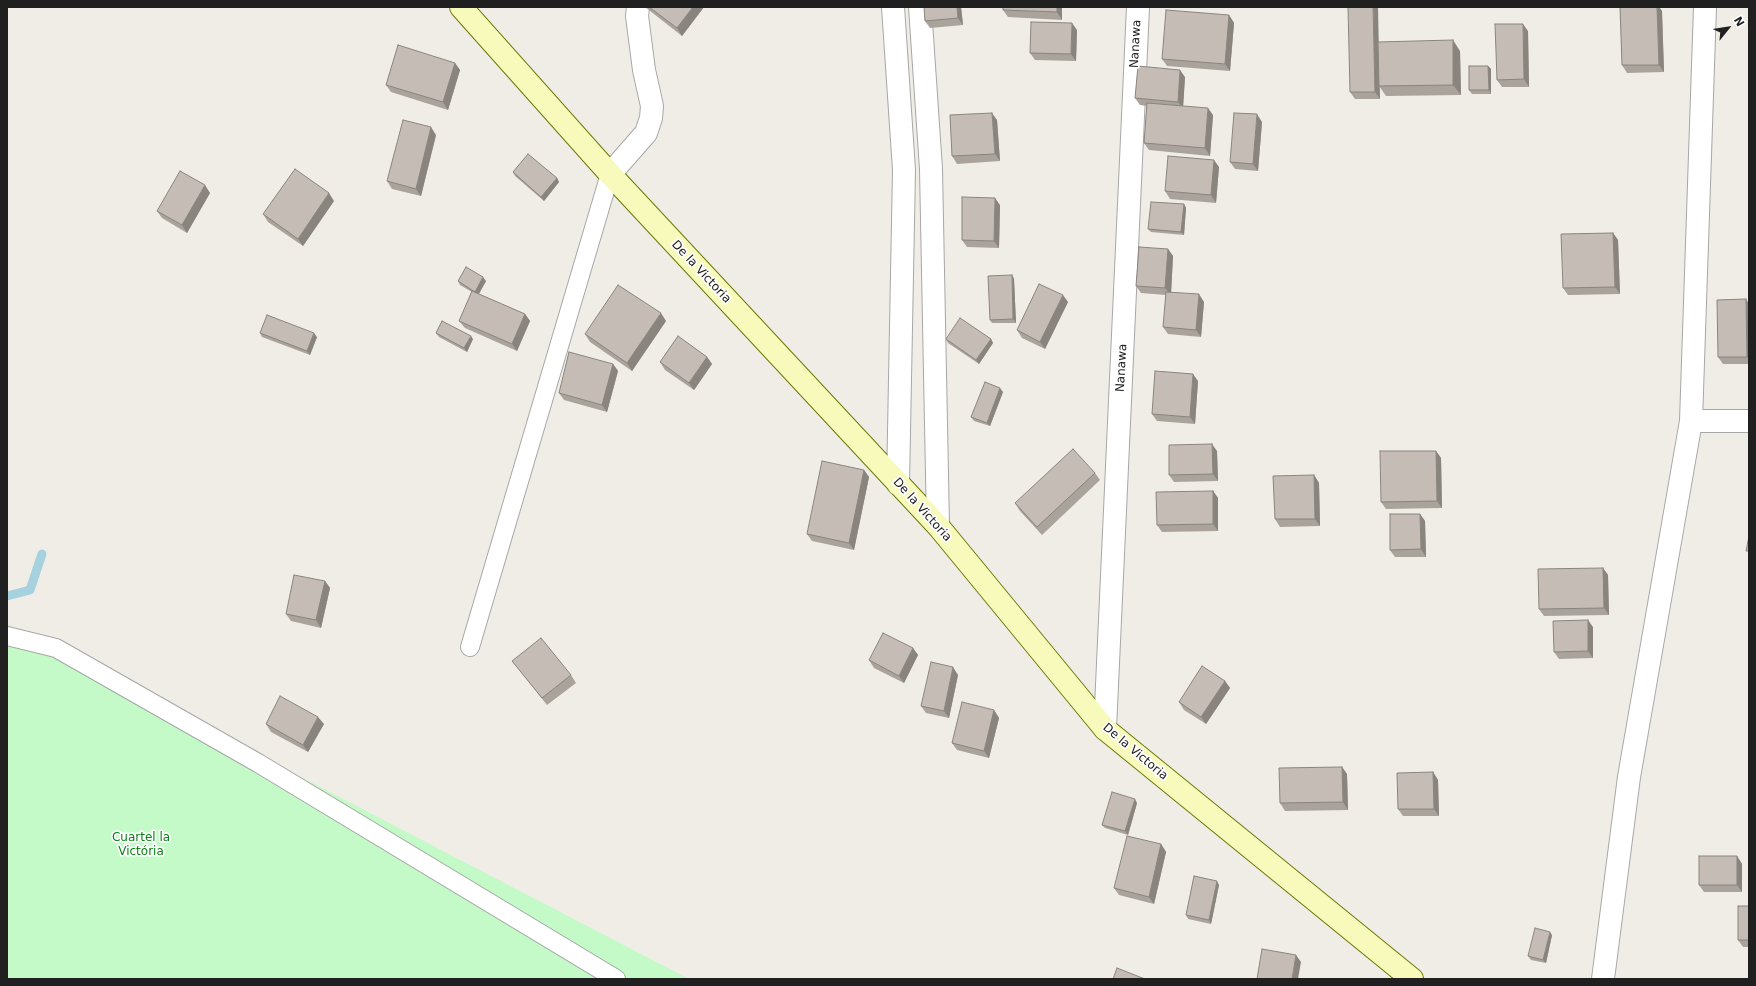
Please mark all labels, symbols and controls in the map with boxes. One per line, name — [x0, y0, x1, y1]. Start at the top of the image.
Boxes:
north arrow — [1708, 8, 1748, 48]
text: N — [1731, 15, 1747, 29]
street label: Nanawa — [1128, 19, 1144, 69]
street label: De la Victoria — [668, 238, 734, 306]
street label: Nanawa — [1114, 343, 1130, 393]
street label: De la Victoria — [890, 475, 954, 545]
street label: De la Victoria — [1100, 721, 1170, 783]
park label: Cuartel la Victória — [112, 831, 170, 859]

